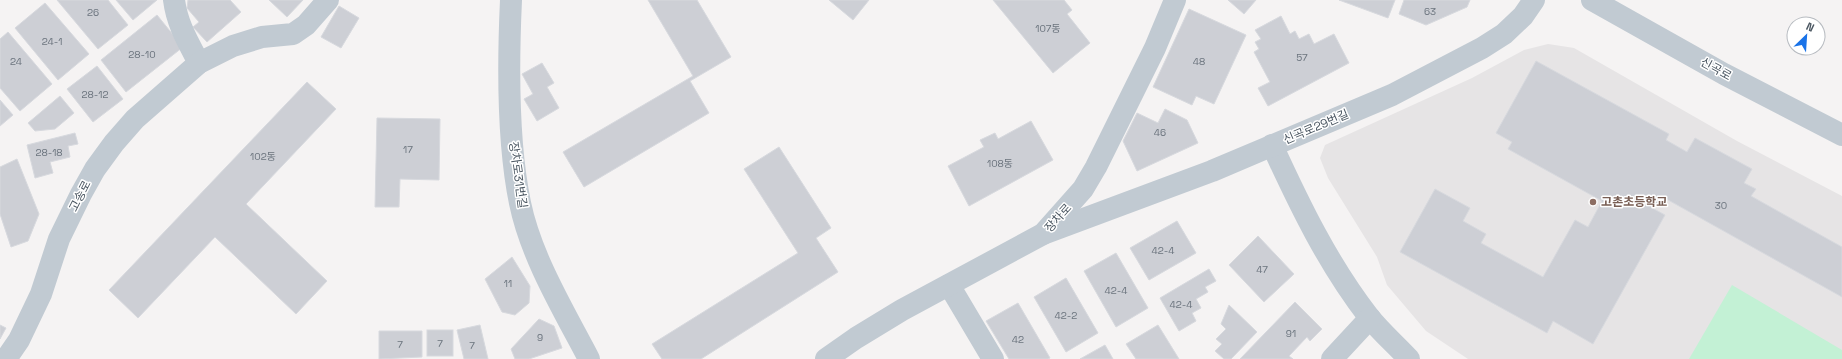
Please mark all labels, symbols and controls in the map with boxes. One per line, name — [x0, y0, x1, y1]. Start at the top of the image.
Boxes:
house number: 63 — [1424, 5, 1436, 18]
house number: 26 — [87, 6, 99, 19]
north arrow — [1786, 16, 1826, 56]
text: N — [1804, 19, 1817, 35]
house number: 107동 — [1035, 22, 1061, 35]
house number: 24-1 — [42, 35, 62, 48]
house number: 28-10 — [128, 48, 156, 61]
house number: 57 — [1296, 51, 1308, 64]
street label: 신곡로 — [1698, 54, 1734, 84]
house number: 24 — [10, 55, 22, 68]
house number: 48 — [1193, 55, 1205, 68]
house number: 28-12 — [81, 88, 109, 101]
street label: 신곡로29번길 — [1281, 106, 1351, 148]
house number: 46 — [1154, 126, 1166, 139]
street label: 장차로31번길 — [505, 141, 531, 209]
house number: 17 — [403, 143, 413, 156]
house number: 28-18 — [35, 146, 63, 159]
house number: 102동 — [250, 150, 276, 163]
house number: 108동 — [987, 157, 1013, 170]
street label: 고송로 — [65, 178, 95, 214]
place label: 고촌초등학교 — [1601, 194, 1667, 210]
marker: 고촌초등학교 — [1588, 197, 1598, 207]
house number: 30 — [1715, 199, 1727, 212]
street label: 장차로 — [1041, 200, 1075, 236]
house number: 42-4 — [1151, 244, 1175, 257]
house number: 47 — [1256, 263, 1268, 276]
house number: 11 — [504, 277, 512, 290]
house number: 42-4 — [1104, 284, 1128, 297]
house number: 42-4 — [1169, 298, 1193, 311]
house number: 42-2 — [1055, 309, 1077, 322]
house number: 91 — [1286, 327, 1296, 340]
house number: 9 — [537, 331, 543, 344]
house number: 42 — [1012, 333, 1024, 346]
house number: 7 — [437, 337, 443, 350]
house number: 7 — [397, 338, 403, 351]
house number: 7 — [469, 339, 475, 352]

